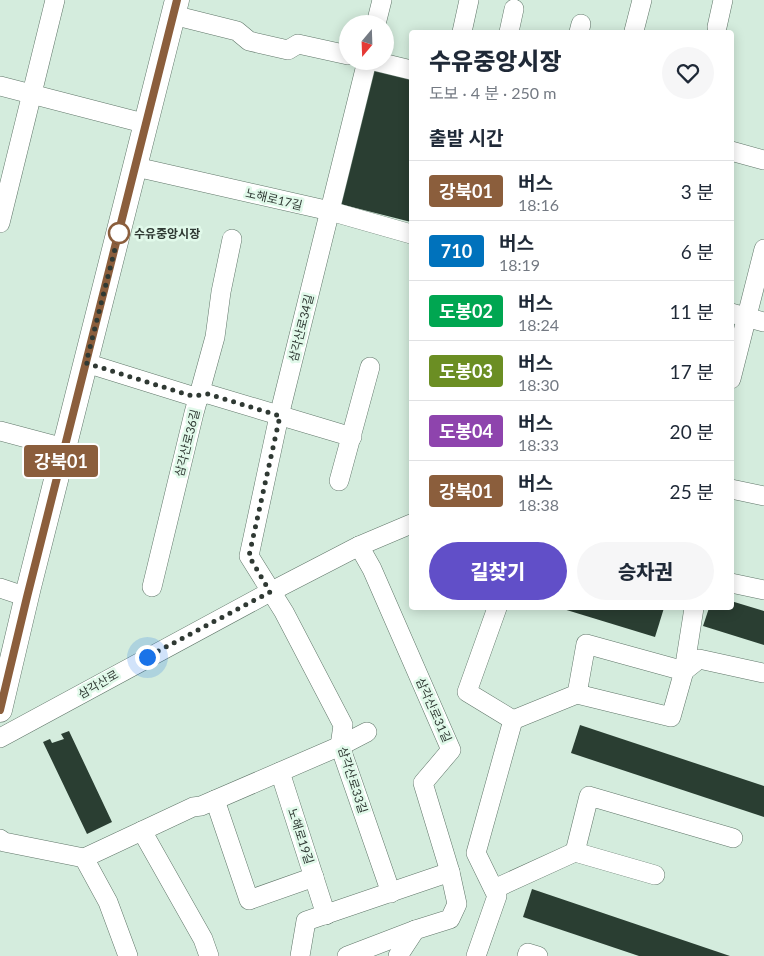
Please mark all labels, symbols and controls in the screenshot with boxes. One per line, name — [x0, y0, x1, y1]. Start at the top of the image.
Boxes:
north arrow — [339, 15, 394, 70]
map controls — [339, 15, 394, 70]
text: 수유중앙시장 — [429, 46, 561, 75]
button: heart — [662, 47, 714, 99]
text: 도보 · 4 분 · 250 m — [429, 83, 556, 102]
text: 출발 시간 — [429, 126, 504, 149]
text: 버스 — [518, 171, 553, 194]
text: 강북01 — [439, 180, 493, 202]
text: 3 분 — [681, 180, 714, 203]
street label: 노해로17길 — [244, 185, 304, 213]
text: 18:16 — [518, 195, 559, 214]
marker: 수유중앙시장 — [108, 222, 130, 244]
place label: 수유중앙시장 — [134, 226, 200, 241]
text: 버스 — [499, 231, 534, 254]
text: 710 — [441, 240, 472, 262]
text: 6 분 — [681, 240, 714, 263]
text: 18:19 — [499, 255, 540, 274]
text: 버스 — [518, 291, 553, 314]
street label: 삼각산로34길 — [285, 293, 317, 363]
text: 도봉02 — [439, 300, 493, 322]
text: 11 분 — [670, 300, 714, 323]
text: 18:24 — [518, 315, 559, 334]
text: 버스 — [518, 351, 553, 374]
text: 도봉03 — [439, 360, 493, 382]
text: 17 분 — [670, 360, 714, 383]
text: 18:30 — [518, 375, 559, 394]
street label: 삼각산로36길 — [171, 408, 203, 478]
text: 버스 — [518, 411, 553, 434]
text: 도봉04 — [439, 420, 493, 442]
text: 20 분 — [670, 420, 714, 443]
text: 18:33 — [518, 435, 559, 454]
line badge: 강북01 — [26, 445, 96, 477]
text: 강북01 — [34, 450, 88, 472]
text: 버스 — [518, 471, 553, 494]
text: 강북01 — [439, 480, 493, 502]
text: 25 분 — [670, 480, 714, 503]
text: 18:38 — [518, 495, 559, 514]
button: 길찾기 — [429, 542, 567, 600]
button: 승차권 — [577, 542, 714, 600]
your location — [135, 645, 160, 670]
street label: 삼각산로 — [75, 666, 121, 702]
street label: 삼각산로31길 — [413, 675, 455, 745]
street label: 삼각산로33길 — [335, 745, 371, 815]
street label: 노해로19길 — [285, 806, 317, 866]

